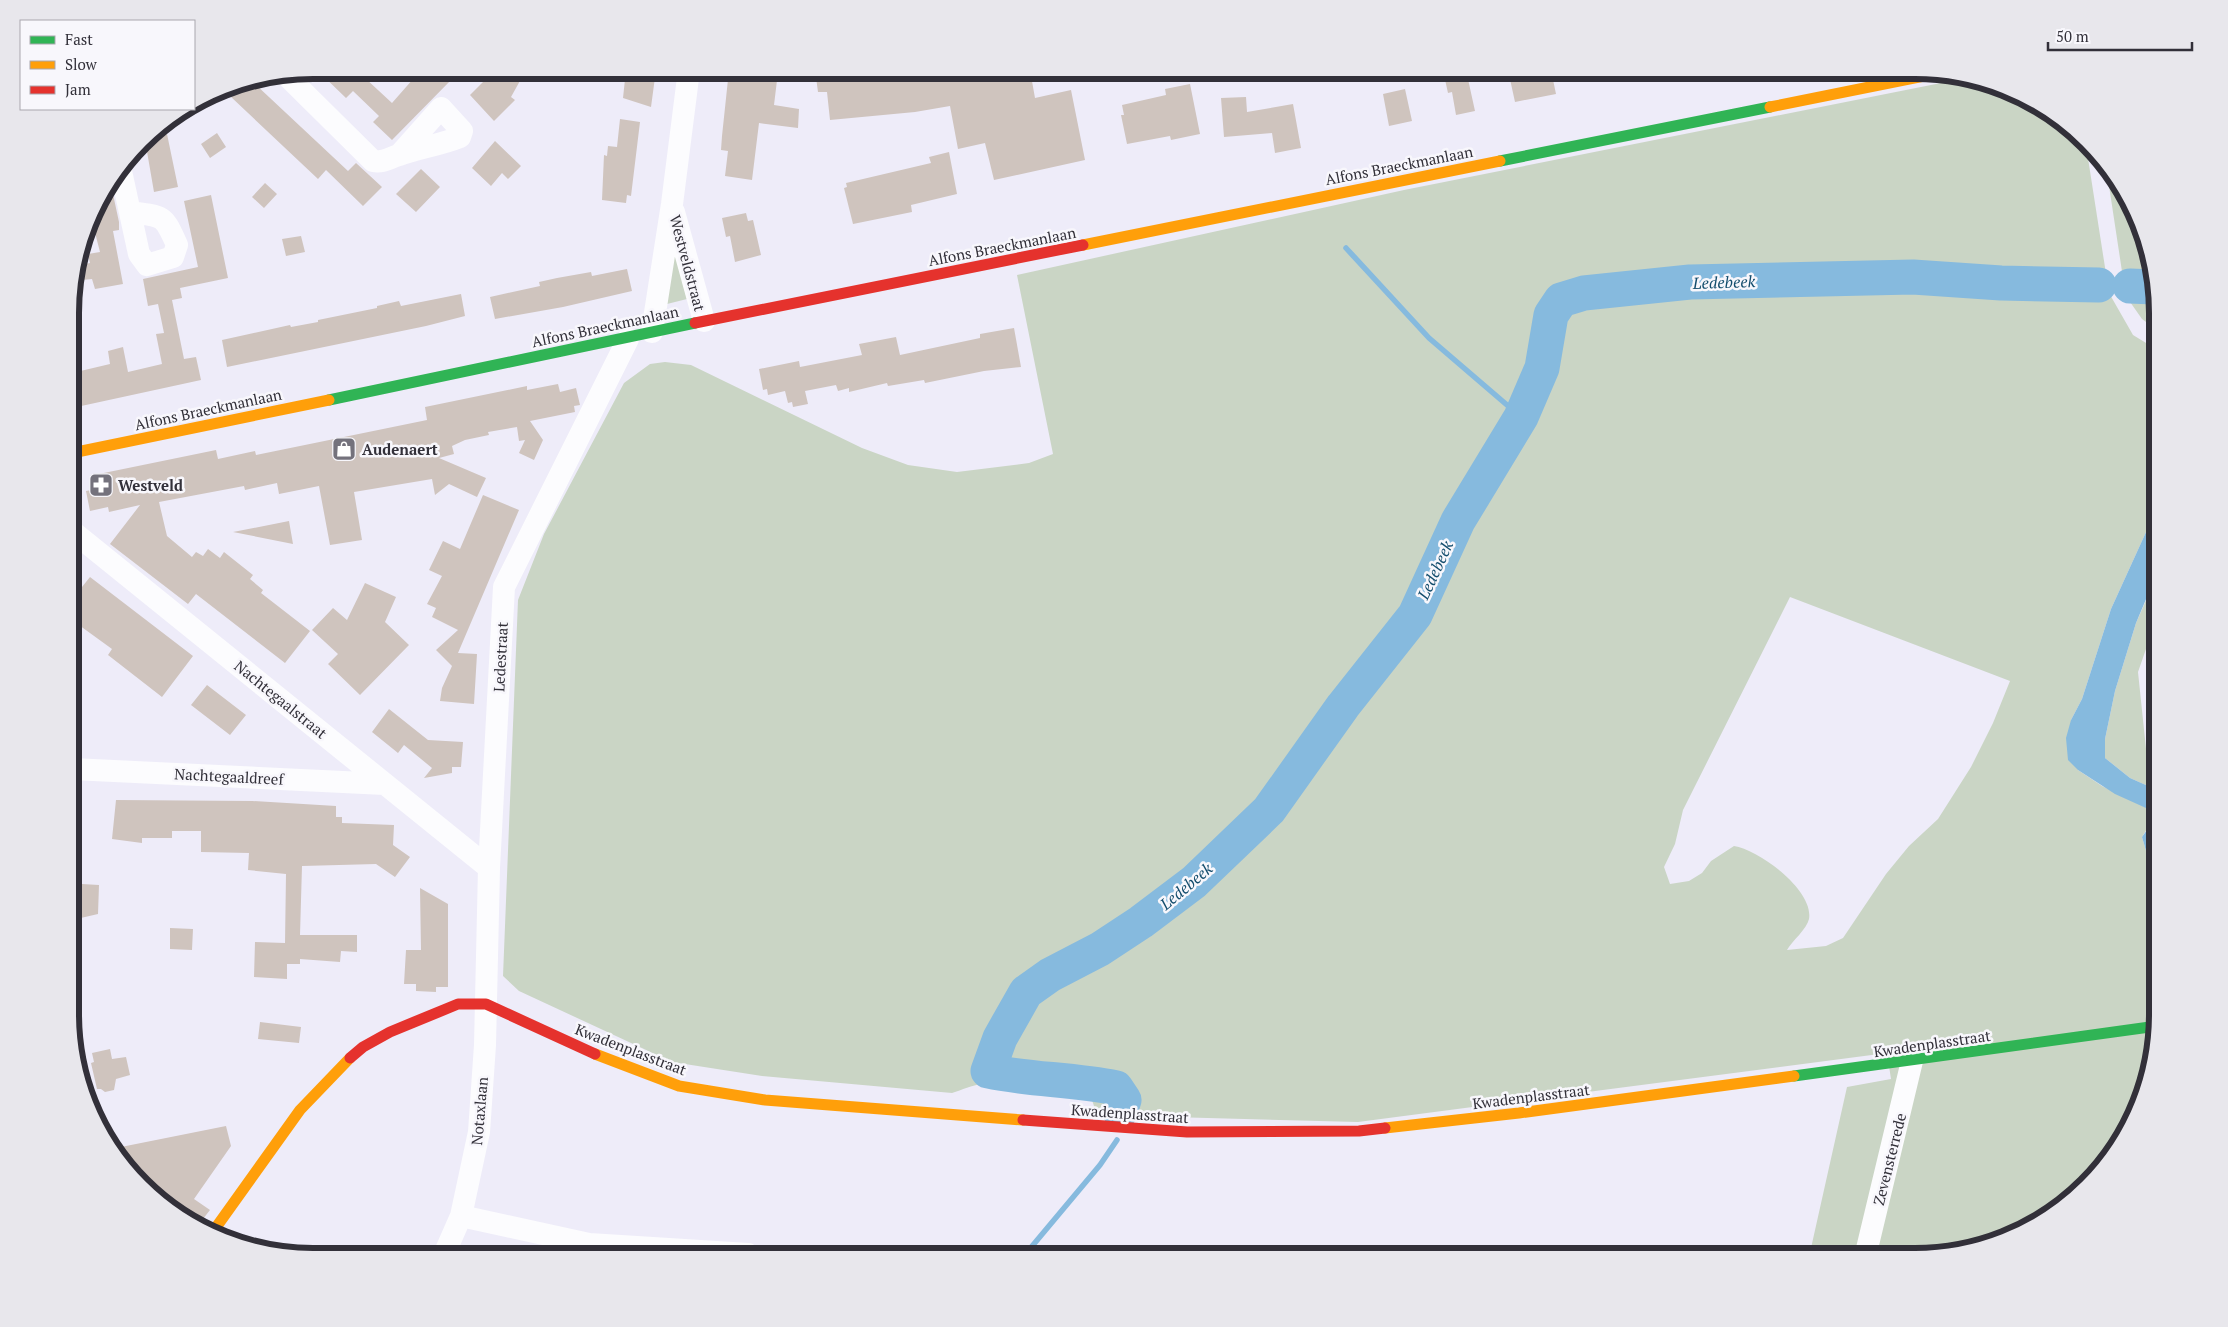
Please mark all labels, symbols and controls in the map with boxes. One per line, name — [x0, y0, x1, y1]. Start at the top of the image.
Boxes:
legend — [20, 20, 195, 110]
scale bar — [2048, 20, 2192, 52]
text: 50 m — [2056, 26, 2089, 46]
text: Fast — [65, 29, 93, 49]
text: Slow — [65, 54, 98, 74]
text: Jam — [65, 79, 91, 99]
street label: Alfons Braeckmanlaan — [1324, 141, 1475, 189]
street label: Westveldstraat — [666, 213, 711, 314]
street label: Alfons Braeckmanlaan — [927, 222, 1078, 270]
water label: Ledebeek — [1691, 270, 1756, 294]
street label: Alfons Braeckmanlaan — [530, 301, 680, 351]
street label: Alfons Braeckmanlaan — [133, 384, 283, 434]
shop icon: Audenaert — [331, 436, 357, 462]
place label: Audenaert — [362, 439, 438, 459]
pharmacy icon: Westveld — [88, 472, 114, 498]
place label: Westveld — [118, 475, 183, 495]
water label: Ledebeek — [1411, 537, 1458, 604]
street label: Ledestraat — [488, 621, 512, 693]
street label: Nachtegaalstraat — [231, 655, 332, 743]
street label: Nachtegaaldreef — [174, 763, 285, 789]
water label: Ledebeek — [1154, 857, 1217, 915]
street label: Kwadenplasstraat — [572, 1019, 690, 1080]
street label: Kwadenplasstraat — [1872, 1025, 1992, 1061]
street label: Notaxlaan — [466, 1076, 492, 1146]
street label: Kwadenplasstraat — [1471, 1079, 1591, 1113]
street label: Kwadenplasstraat — [1071, 1099, 1190, 1127]
street label: Zevensterrede — [1868, 1111, 1910, 1207]

